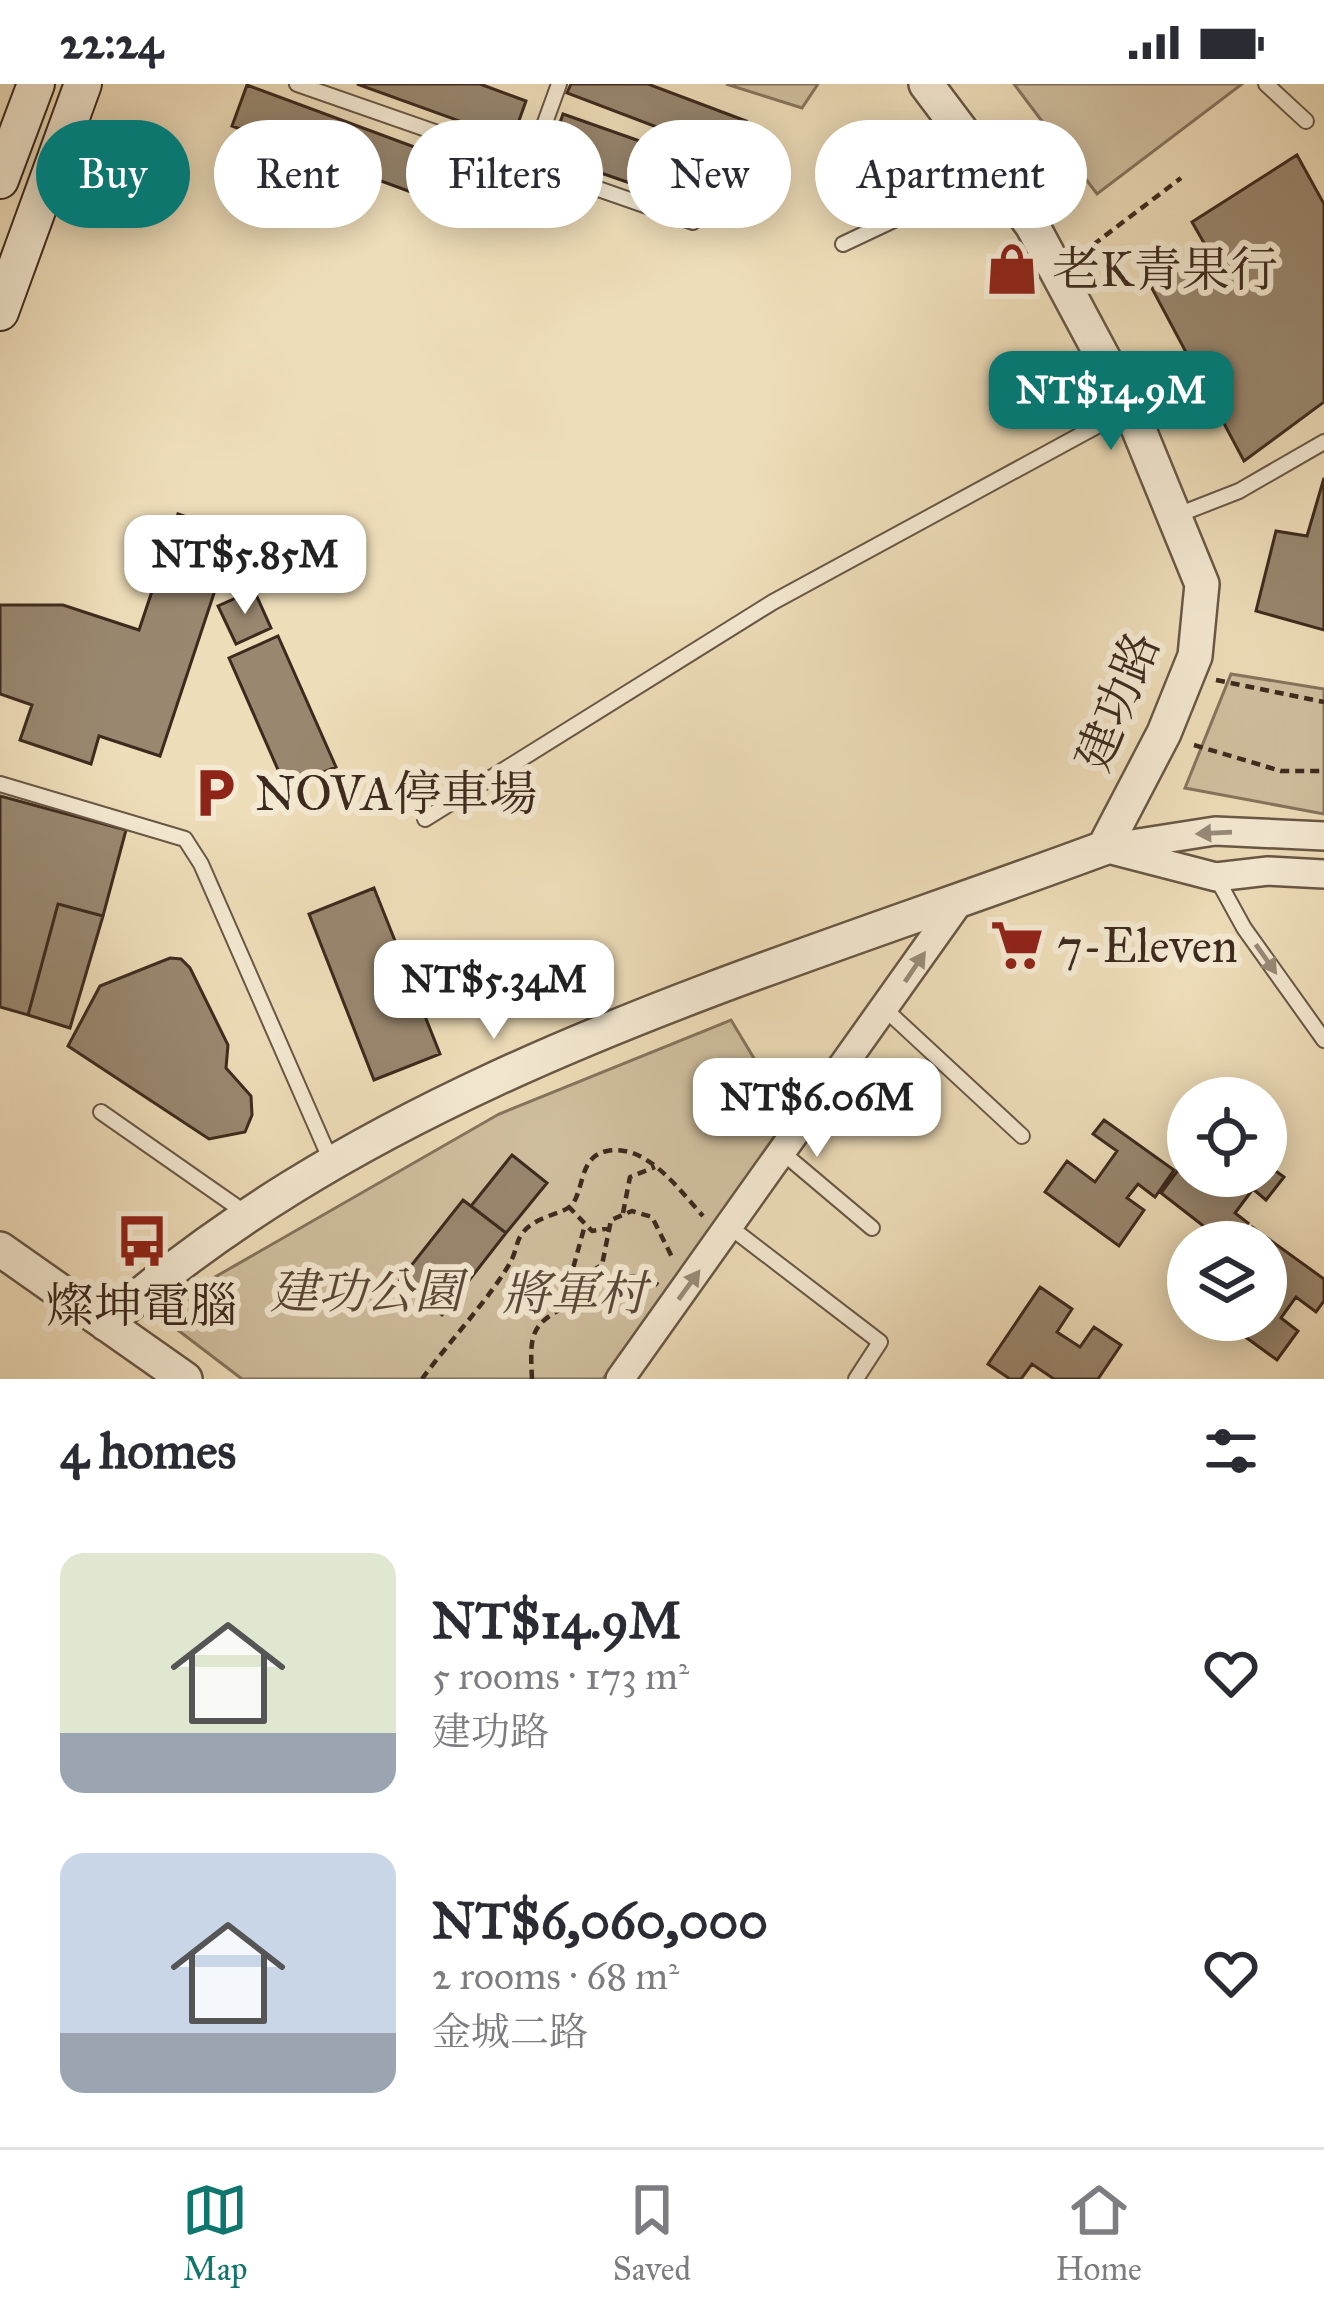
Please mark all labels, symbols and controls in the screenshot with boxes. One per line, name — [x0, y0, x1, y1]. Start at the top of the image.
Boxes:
text: 22:24 — [60, 15, 163, 70]
chip: Buy — [36, 120, 190, 228]
chip: Rent — [214, 120, 382, 228]
chip: Filters — [406, 120, 603, 228]
chip: New — [627, 120, 791, 228]
chip: Apartment — [815, 120, 1087, 228]
shop icon: 老K青果行 — [983, 240, 1041, 298]
place label: 老K青果行 — [1052, 240, 1278, 299]
pin: NT$14.9M — [987, 351, 1235, 453]
text: NT$14.9M — [1016, 366, 1206, 414]
pin: NT$5.85M — [121, 515, 369, 617]
text: NT$5.85M — [151, 530, 339, 578]
street label: 建功路 — [1063, 623, 1172, 779]
parking icon: NOVA停車場 — [186, 764, 244, 822]
place label: NOVA停車場 — [255, 764, 537, 823]
one-way arrow — [1194, 824, 1232, 843]
supermarket icon: 7-Eleven — [988, 916, 1046, 974]
place label: 7-Eleven — [1057, 916, 1238, 975]
pin: NT$5.34M — [370, 940, 618, 1042]
one-way arrow — [1254, 943, 1277, 975]
one-way arrow — [903, 950, 926, 983]
text: NT$5.34M — [401, 955, 587, 1003]
pin: NT$6.06M — [693, 1058, 941, 1160]
text: NT$6.06M — [720, 1073, 914, 1121]
map controls — [1167, 1077, 1287, 1341]
button: locate — [1167, 1077, 1287, 1197]
bus stop icon: 燦坤電腦 — [113, 1212, 171, 1270]
button: layers — [1167, 1221, 1287, 1341]
park label: 建功公園 — [270, 1262, 469, 1321]
park label: 將軍村 — [502, 1264, 652, 1323]
one-way arrow — [677, 1269, 701, 1301]
place label: 燦坤電腦 — [46, 1276, 238, 1335]
icon: filters — [1198, 1418, 1264, 1484]
text: 4 homes — [60, 1420, 236, 1482]
text: NT$14.9M — [432, 1590, 681, 1652]
icon: home — [156, 1601, 300, 1745]
icon: heart — [1198, 1640, 1264, 1706]
text: 5 rooms · 173 m² — [432, 1652, 689, 1700]
text: 建功路 — [432, 1708, 549, 1756]
text: NT$6,060,000 — [432, 1890, 768, 1952]
icon: home — [156, 1901, 300, 2045]
icon: heart — [1198, 1940, 1264, 2006]
text: 2 rooms · 68 m² — [432, 1952, 679, 2000]
text: 金城二路 — [432, 2008, 588, 2056]
tab: Map — [182, 2177, 248, 2289]
tab: Saved — [613, 2177, 691, 2289]
tab: Home — [1055, 2177, 1142, 2289]

